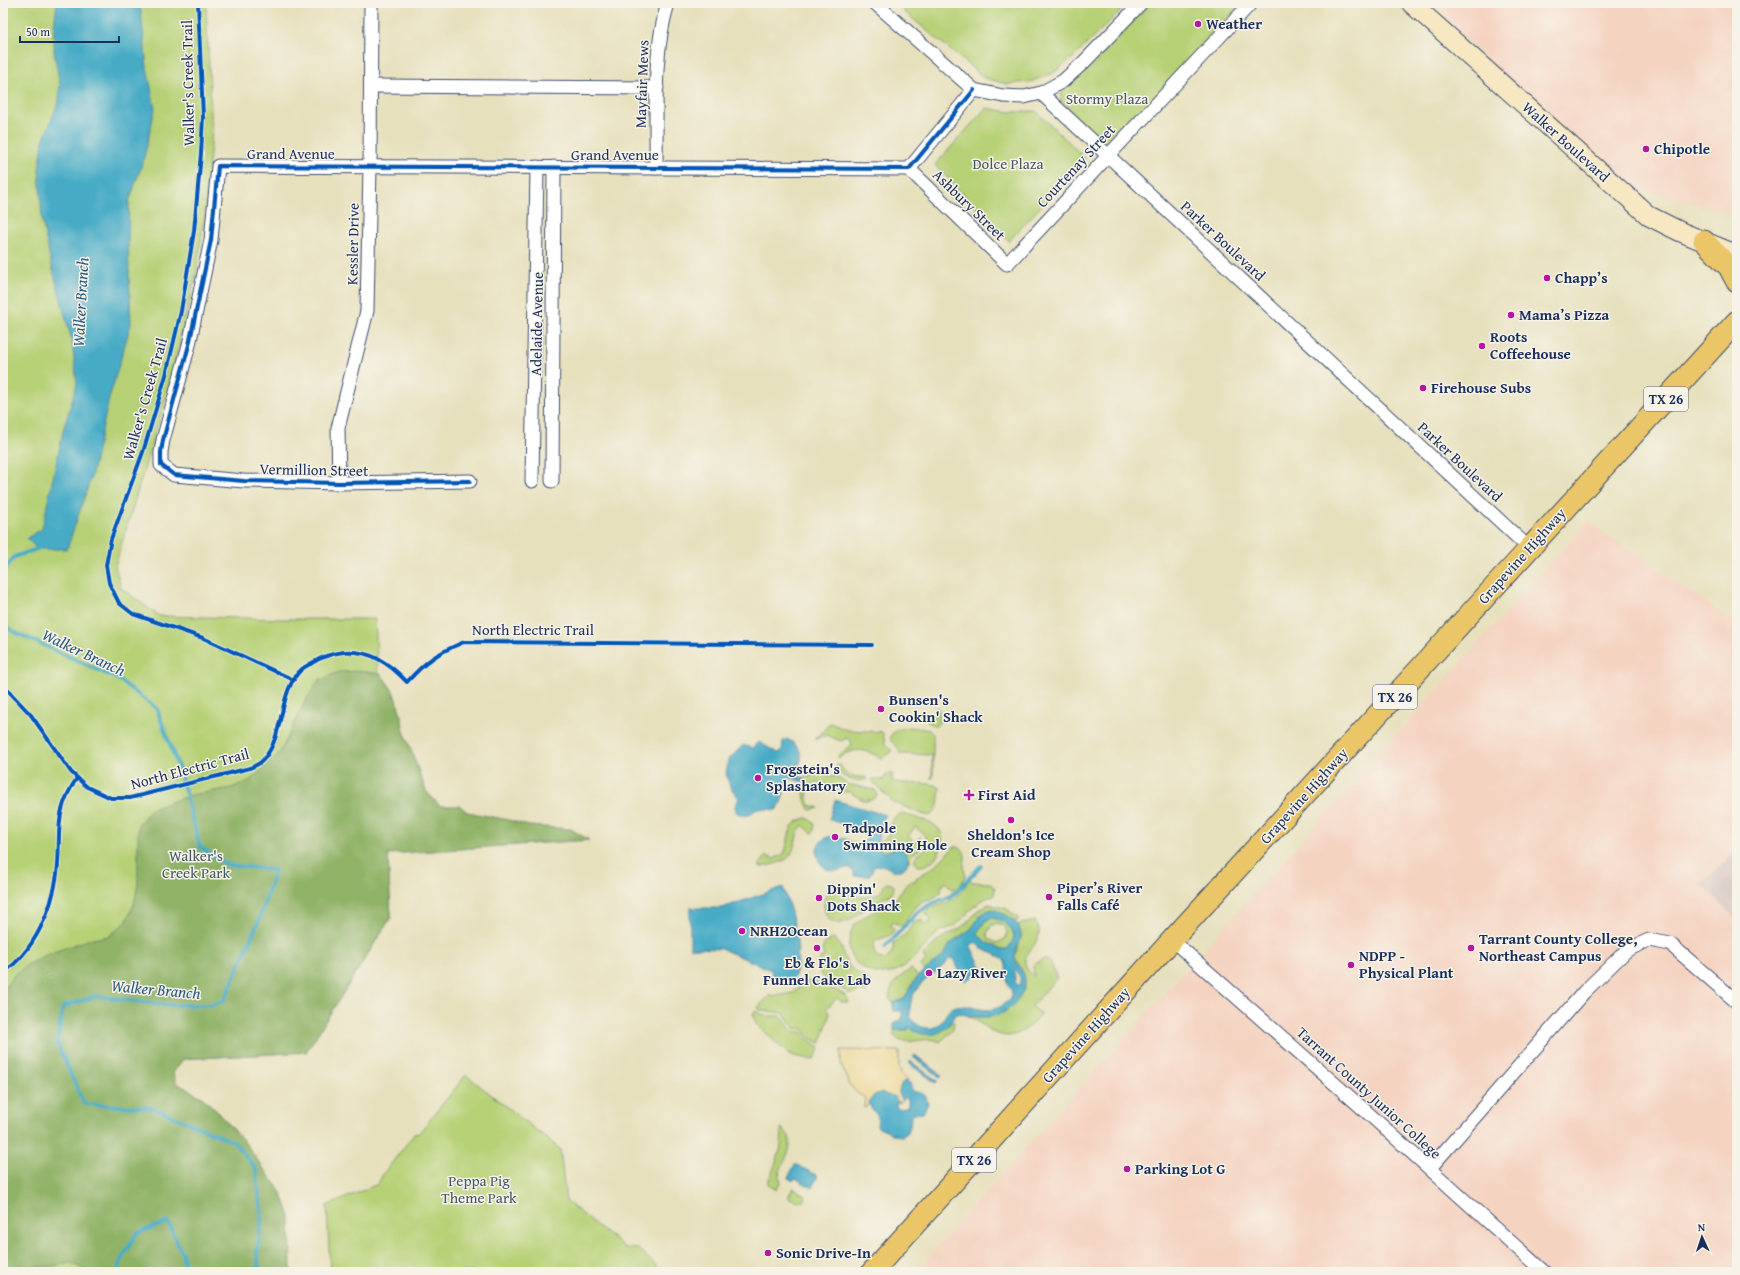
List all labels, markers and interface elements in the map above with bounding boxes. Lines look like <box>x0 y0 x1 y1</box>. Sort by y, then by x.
place label: Weather <box>1206 13 1262 34</box>
scale bar <box>20 18 119 44</box>
marker: Weather <box>1193 19 1203 29</box>
street label: Walker's Creek Trail <box>176 20 199 146</box>
text: 50 m <box>26 23 50 40</box>
street label: Mayfair Mews <box>629 39 654 129</box>
park label: Stormy Plaza <box>1066 88 1148 109</box>
street label: Walker Boulevard <box>1518 97 1615 187</box>
street label: Courtenay Street <box>1032 119 1120 212</box>
place label: Chipotle <box>1654 138 1710 159</box>
street label: Grand Avenue <box>247 143 335 164</box>
street label: Grand Avenue <box>571 144 659 165</box>
marker: Chipotle <box>1641 144 1651 154</box>
park label: Dolce Plaza <box>973 153 1044 174</box>
street label: Ashbury Street <box>928 164 1011 245</box>
street label: Parker Boulevard <box>1176 196 1270 285</box>
street label: Kessler Drive <box>341 203 364 285</box>
water label: Walker Branch <box>66 257 94 347</box>
place label: Chapp’s <box>1555 267 1608 288</box>
street label: Adelaide Avenue <box>525 272 548 376</box>
marker: Chapp’s <box>1542 273 1552 283</box>
place label: Mama’s Pizza <box>1519 304 1610 325</box>
marker: Mama’s Pizza <box>1506 310 1516 320</box>
place label: Roots Coffeehouse <box>1490 326 1571 364</box>
street label: Walker's Creek Trail <box>117 335 172 462</box>
marker: Roots Coffeehouse <box>1477 341 1487 351</box>
place label: Firehouse Subs <box>1431 377 1531 398</box>
marker: Firehouse Subs <box>1418 383 1428 393</box>
road number: TX 26 <box>1644 387 1688 411</box>
street label: Parker Boulevard <box>1413 417 1507 506</box>
street label: Vermillion Street <box>260 458 369 481</box>
street label: Grapevine Highway <box>1473 503 1571 608</box>
street label: North Electric Trail <box>472 619 594 640</box>
water label: Walker Branch <box>38 622 130 682</box>
road number: TX 26 <box>1373 685 1417 709</box>
place label: Bunsen's Cookin' Shack <box>889 689 983 727</box>
marker: Bunsen's Cookin' Shack <box>876 704 886 714</box>
street label: North Electric Trail <box>128 743 251 794</box>
street label: Grapevine Highway <box>1255 743 1353 848</box>
place label: Frogstein's Splashatory <box>766 758 846 796</box>
marker: Frogstein's Splashatory <box>753 773 763 783</box>
place label: First Aid <box>978 784 1036 805</box>
marker: First Aid <box>963 789 975 801</box>
marker: Sheldon's Ice Cream Shop <box>1006 815 1016 825</box>
place label: Tadpole Swimming Hole <box>843 817 947 855</box>
place label: Sheldon's Ice Cream Shop <box>967 824 1055 862</box>
marker: Tadpole Swimming Hole <box>830 832 840 842</box>
park label: Walker's Creek Park <box>162 845 230 883</box>
place label: Piper’s River Falls Café <box>1057 877 1143 915</box>
place label: Dippin' Dots Shack <box>827 878 900 916</box>
marker: Piper’s River Falls Café <box>1044 892 1054 902</box>
marker: Dippin' Dots Shack <box>814 893 824 903</box>
place label: NRH2Ocean <box>750 920 828 941</box>
marker: NRH2Ocean <box>737 926 747 936</box>
place label: Tarrant County College, Northeast Campus <box>1479 928 1637 966</box>
marker: Eb & Flo's Funnel Cake Lab <box>812 943 822 953</box>
marker: Tarrant County College, Northeast Campus <box>1466 943 1476 953</box>
place label: NDPP - Physical Plant <box>1359 945 1454 983</box>
place label: Eb & Flo's Funnel Cake Lab <box>763 952 871 990</box>
marker: NDPP - Physical Plant <box>1346 960 1356 970</box>
place label: Lazy River <box>937 962 1006 983</box>
marker: Lazy River <box>924 968 934 978</box>
water label: Walker Branch <box>110 973 202 1005</box>
street label: Grapevine Highway <box>1037 982 1135 1087</box>
street label: Tarrant County Junior College <box>1292 1022 1446 1163</box>
road number: TX 26 <box>952 1148 996 1172</box>
place label: Parking Lot G <box>1135 1158 1225 1179</box>
marker: Parking Lot G <box>1122 1164 1132 1174</box>
park label: Peppa Pig Theme Park <box>441 1170 517 1208</box>
north arrow <box>1682 1217 1722 1257</box>
text: N <box>1697 1219 1706 1235</box>
place label: Sonic Drive-In <box>776 1242 871 1263</box>
marker: Sonic Drive-In <box>763 1248 773 1258</box>

